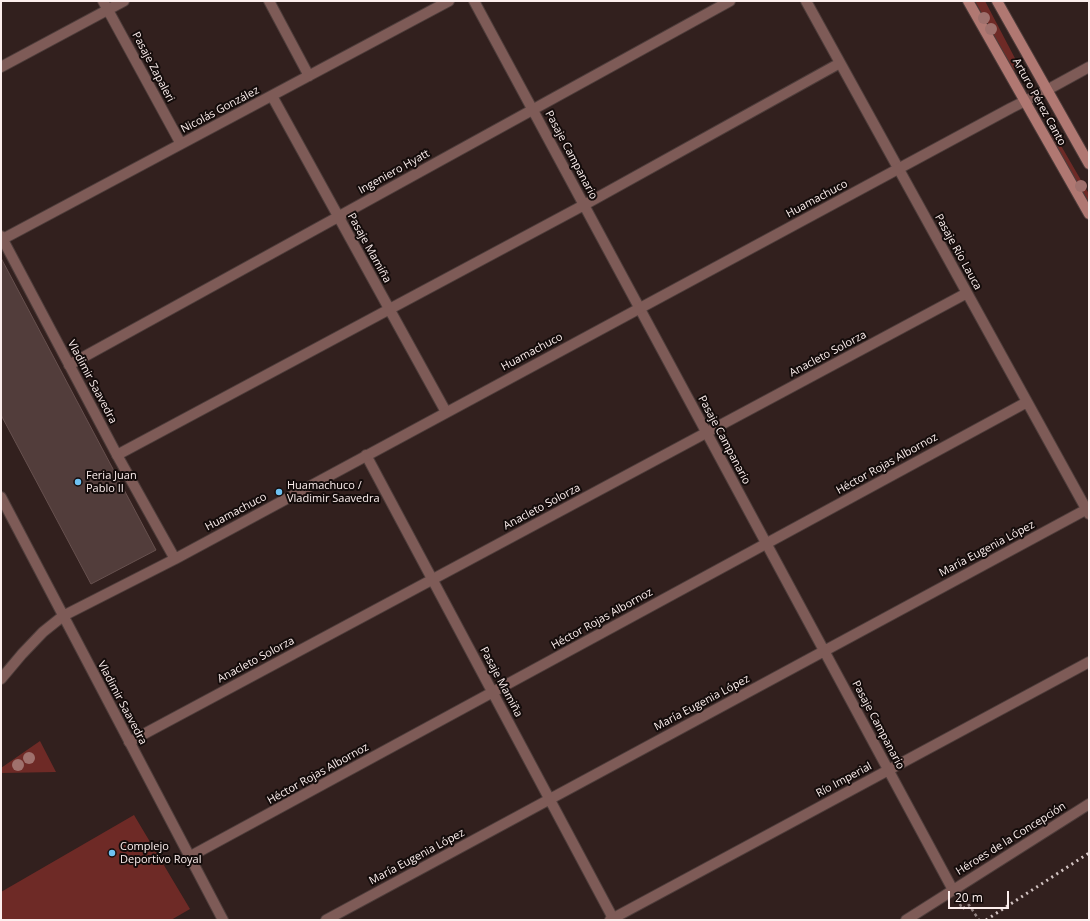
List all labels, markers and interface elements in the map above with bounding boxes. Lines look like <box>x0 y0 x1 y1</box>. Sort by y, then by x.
street label: Pasaje Zapaleri <box>129 30 177 104</box>
street label: Arturo Pérez Canto <box>1009 56 1069 148</box>
street label: Nicolás González <box>179 84 261 136</box>
street label: Pasaje Campanario <box>542 108 600 202</box>
street label: Ingeniero Hyatt <box>356 147 432 197</box>
street label: Huamachuco <box>784 177 850 221</box>
street label: Pasaje Mamiña <box>344 211 394 285</box>
street label: Pasaje Río Lauca <box>932 212 984 292</box>
street label: Anacleto Solorza <box>787 328 869 380</box>
street label: Huamachuco <box>499 330 565 374</box>
street label: Vladimir Saavedra <box>64 338 120 426</box>
street label: Pasaje Campanario <box>695 393 753 487</box>
street label: Héctor Rojas Albornoz <box>834 431 940 497</box>
place label: Feria Juan Pablo II <box>86 469 137 495</box>
marker: Feria Juan Pablo II <box>73 477 83 487</box>
place label: Huamachuco / Vladimir Saavedra <box>287 479 380 505</box>
street label: Anacleto Solorza <box>501 481 583 533</box>
marker: Huamachuco / Vladimir Saavedra <box>274 487 284 497</box>
street label: Huamachuco <box>203 490 269 534</box>
street label: María Eugenia López <box>937 518 1037 580</box>
street label: Héctor Rojas Albornoz <box>549 586 655 652</box>
street label: Anacleto Solorza <box>215 634 297 686</box>
street label: Pasaje Mamiña <box>477 645 525 719</box>
street label: Vladimir Saavedra <box>94 659 150 747</box>
street label: María Eugenia López <box>652 672 752 734</box>
street label: Pasaje Campanario <box>849 678 907 772</box>
street label: Héctor Rojas Albornoz <box>265 741 371 807</box>
street label: Río Imperial <box>814 760 874 800</box>
street label: Héroes de la Concepción <box>954 800 1068 878</box>
street label: María Eugenia López <box>367 826 467 888</box>
place label: Complejo Deportivo Royal <box>120 840 201 866</box>
marker: Complejo Deportivo Royal <box>107 848 117 858</box>
scale bar <box>950 883 1011 909</box>
text: 20 m <box>955 889 983 906</box>

